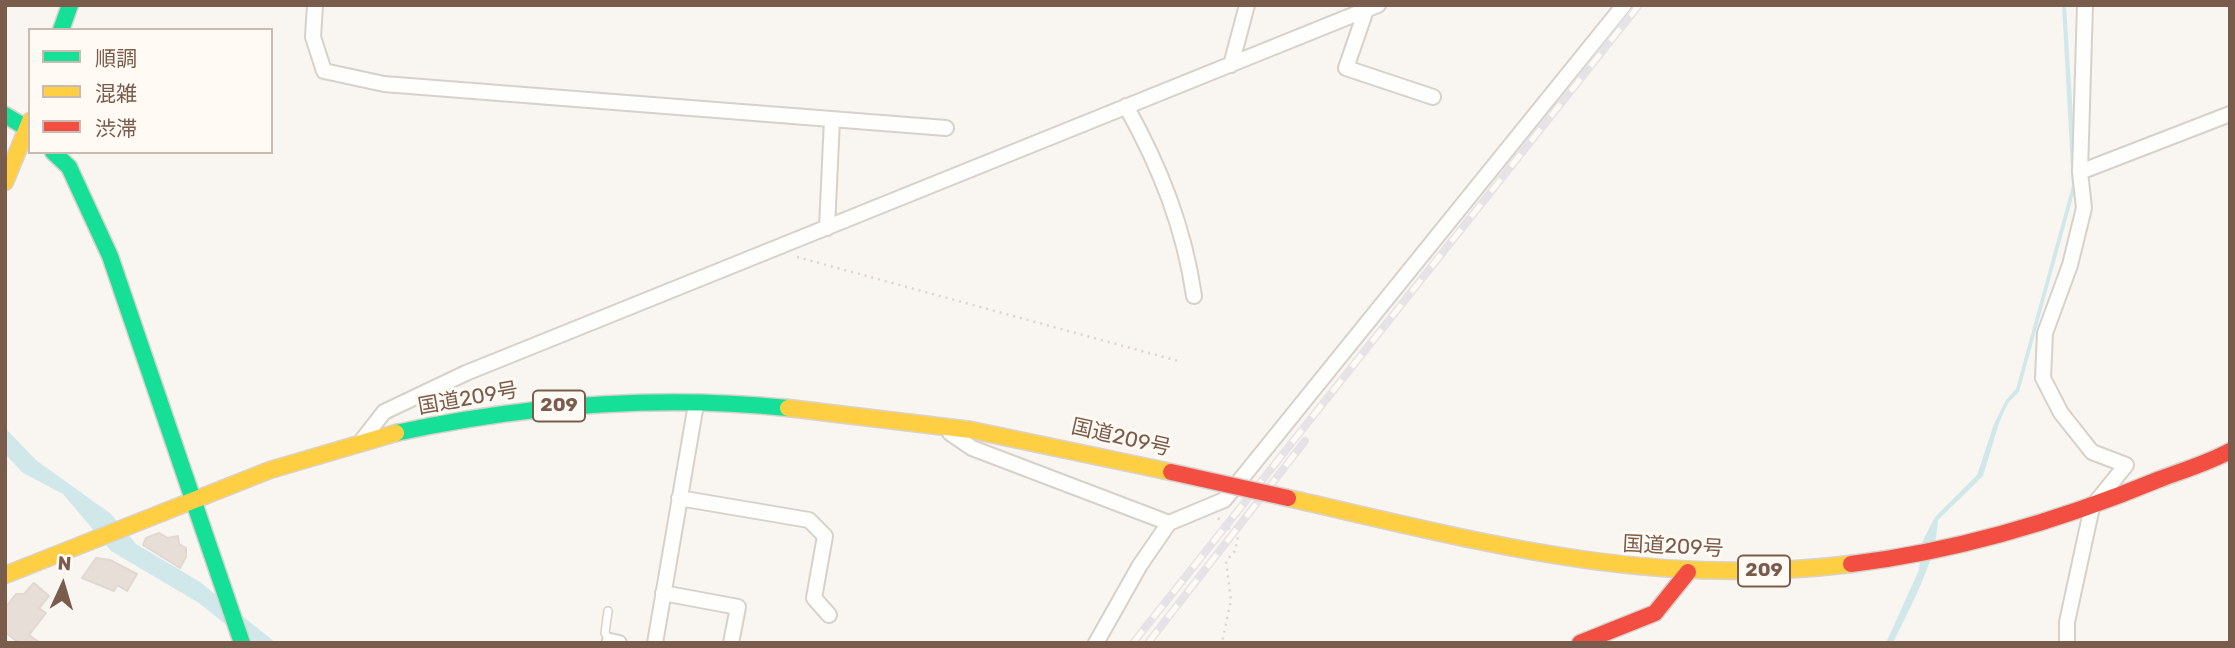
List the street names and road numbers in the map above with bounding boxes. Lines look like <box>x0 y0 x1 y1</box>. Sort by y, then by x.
street label: 国道209号 <box>416 378 520 420</box>
road number: 209 <box>533 390 585 422</box>
street label: 国道209号 <box>1069 414 1173 462</box>
street label: 国道209号 <box>1622 532 1724 562</box>
road number: 209 <box>1738 556 1790 586</box>

